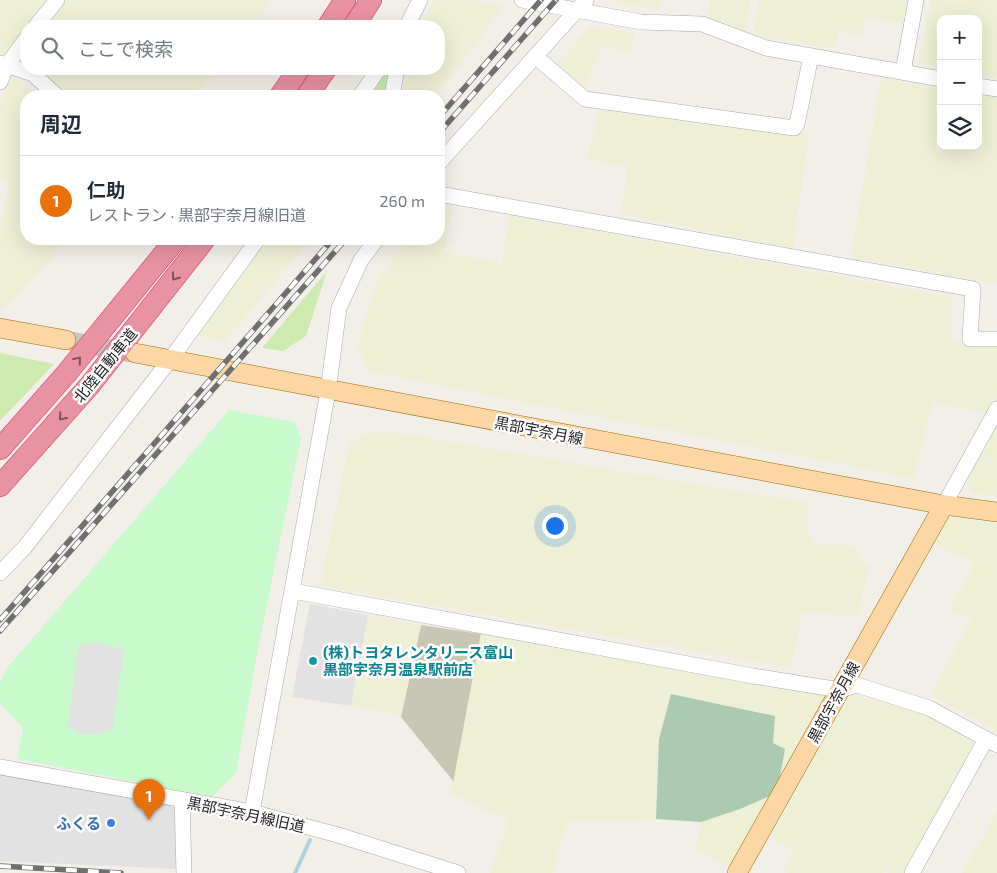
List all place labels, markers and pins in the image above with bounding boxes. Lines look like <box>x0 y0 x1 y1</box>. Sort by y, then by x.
place label: (株)トヨタレンタリース富山 黒部宇奈月温泉駅前店 <box>323 643 513 678</box>
marker: (株)トヨタレンタリース富山 黒部宇奈月温泉駅前店 <box>307 655 319 667</box>
pin: 1 <box>133 779 165 820</box>
place label: ふくる <box>56 814 101 832</box>
marker: ふくる <box>105 817 117 829</box>

